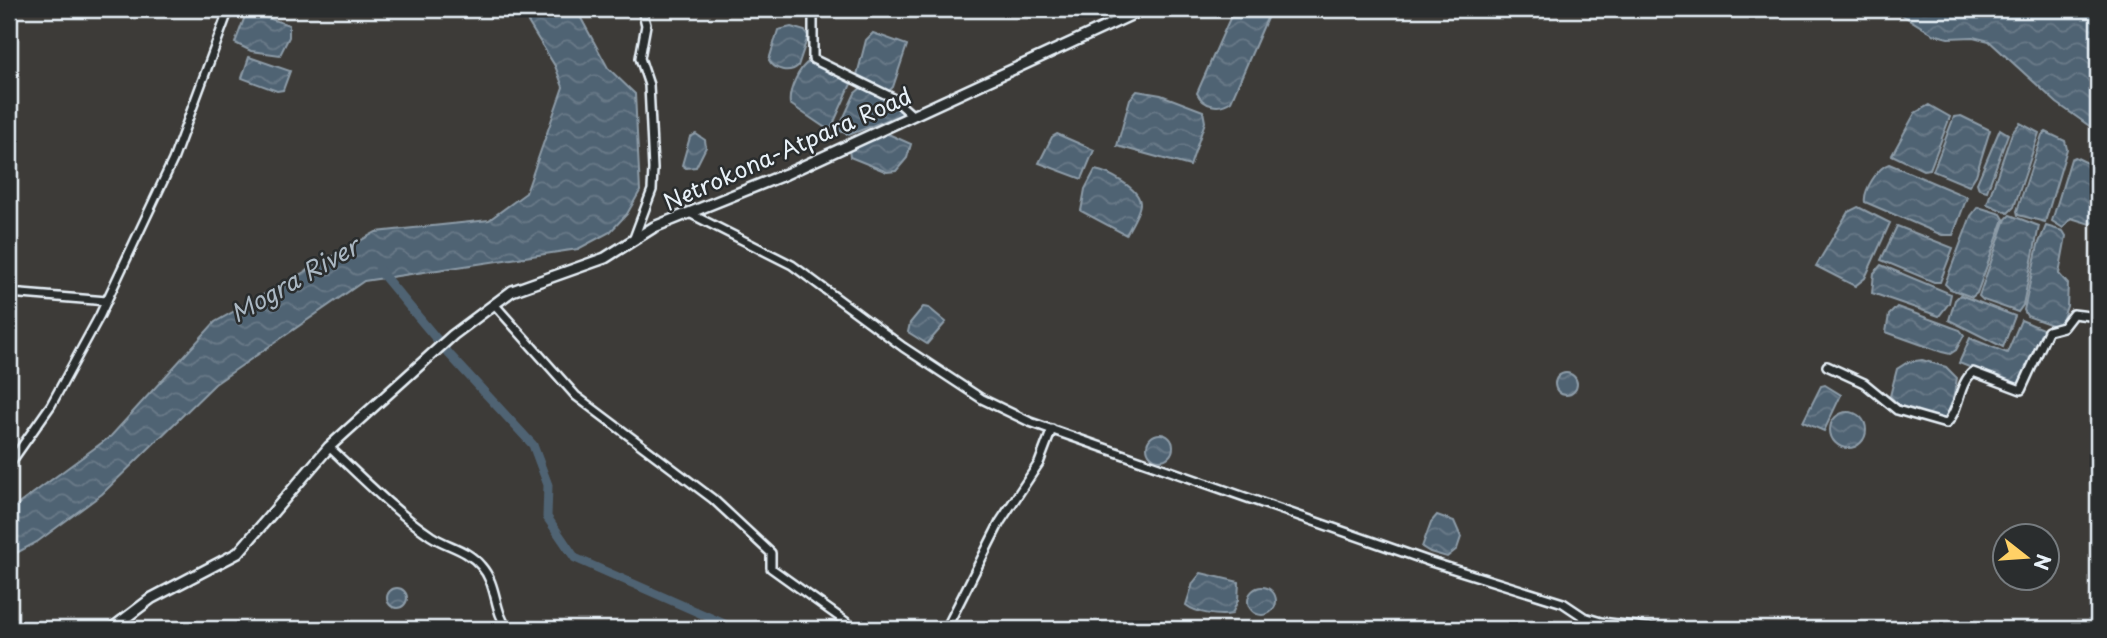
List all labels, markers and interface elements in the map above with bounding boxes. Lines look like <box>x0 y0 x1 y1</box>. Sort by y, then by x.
street label: Netrokona-Atpara Road <box>657 77 917 219</box>
water label: Mogra River <box>223 226 368 331</box>
north arrow <box>1992 522 2062 592</box>
text: N <box>2028 551 2059 574</box>

